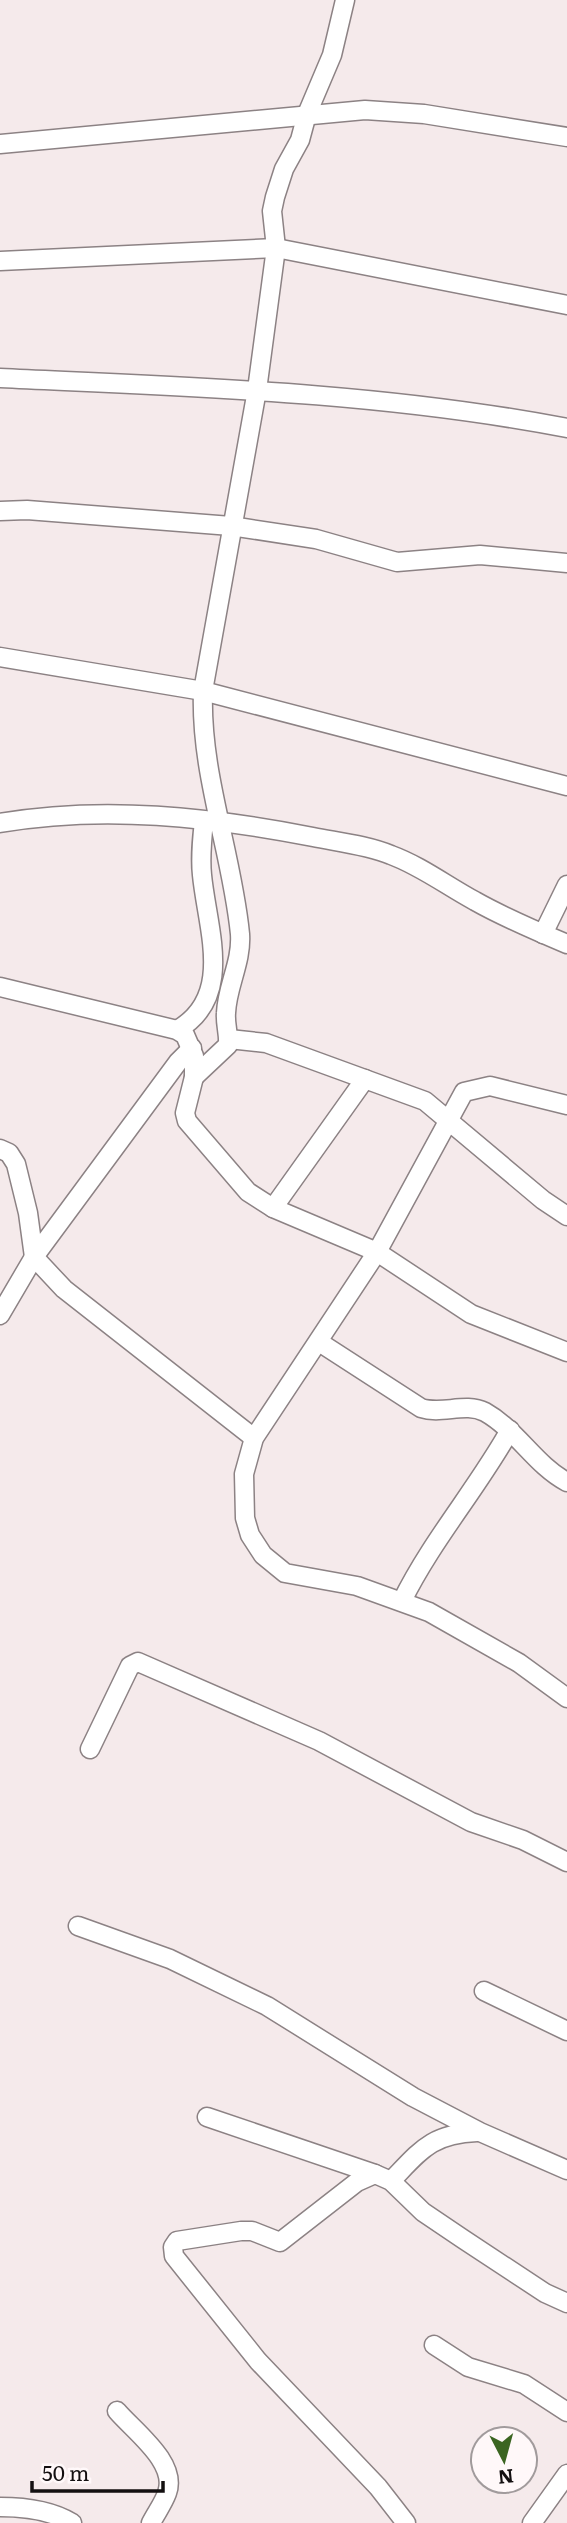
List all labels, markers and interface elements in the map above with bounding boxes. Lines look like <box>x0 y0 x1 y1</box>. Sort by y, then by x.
north arrow <box>469 2425 539 2495</box>
scale bar <box>32 2450 163 2494</box>
text: 50 m <box>42 2456 89 2487</box>
text: N <box>496 2463 515 2493</box>

